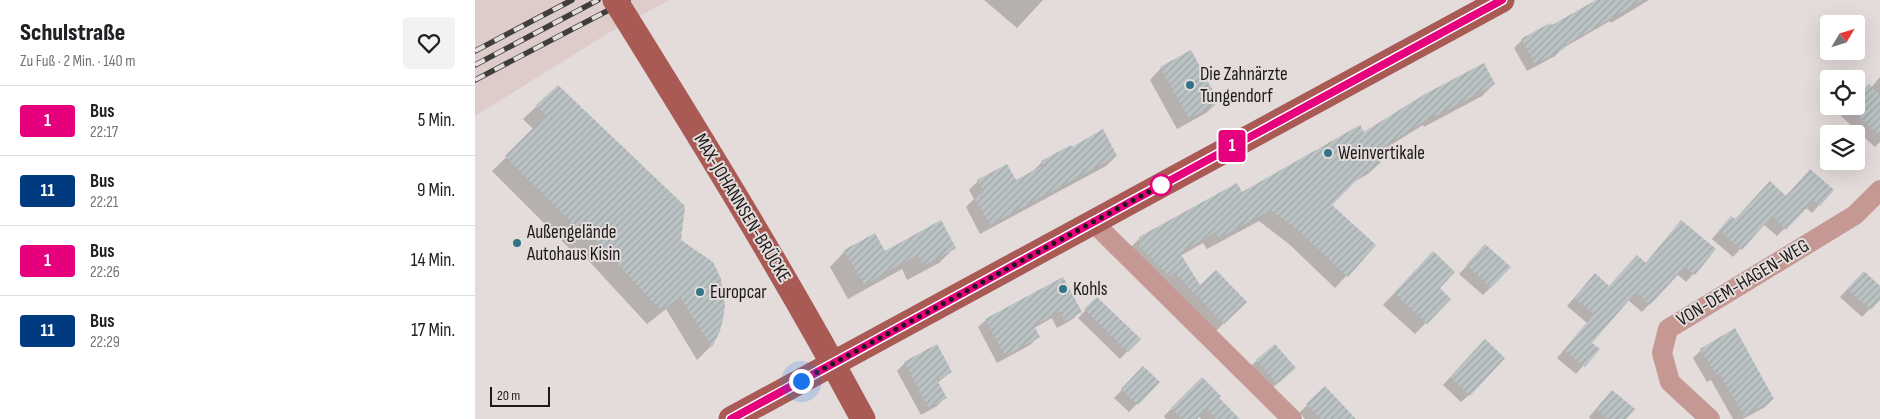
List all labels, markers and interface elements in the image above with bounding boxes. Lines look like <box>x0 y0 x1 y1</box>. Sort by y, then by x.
north arrow <box>1820 15 1865 60</box>
map controls <box>1820 15 1865 170</box>
button: heart <box>403 17 455 69</box>
text: Schulstraße <box>20 18 125 47</box>
text: Zu Fuß · 2 Min. · 140 m <box>20 52 135 71</box>
place label: Die Zahnärzte Tungendorf <box>1200 63 1288 108</box>
button: locate <box>1820 70 1865 115</box>
marker: Die Zahnärzte Tungendorf <box>1184 79 1196 91</box>
text: Bus <box>90 100 115 123</box>
text: 5 Min. <box>418 109 455 132</box>
text: 1 <box>44 110 51 131</box>
text: 22:17 <box>90 123 118 142</box>
button: layers <box>1820 125 1865 170</box>
street label: MAX-JOHANNSEN-BRÜCKE <box>688 129 796 287</box>
line badge: 1 <box>1216 130 1248 162</box>
text: 1 <box>1228 135 1236 156</box>
place label: Weinvertikale <box>1338 142 1425 165</box>
marker: Weinvertikale <box>1322 147 1334 159</box>
text: Bus <box>90 170 115 193</box>
unlabelled marker <box>1150 174 1172 196</box>
text: 9 Min. <box>417 179 455 202</box>
text: 11 <box>40 180 55 201</box>
text: 22:21 <box>90 193 118 212</box>
place label: Außengelände Autohaus Kisin <box>526 221 621 266</box>
street label: VON-DEM-HAGEN-WEG <box>1673 234 1813 332</box>
marker: Außengelände Autohaus Kisin <box>511 237 523 249</box>
text: Bus <box>90 240 115 263</box>
text: 14 Min. <box>411 249 455 272</box>
text: 1 <box>44 250 51 271</box>
text: 22:26 <box>90 263 120 282</box>
place label: Kohls <box>1073 278 1108 301</box>
place label: Europcar <box>710 281 767 304</box>
marker: Kohls <box>1057 283 1069 295</box>
marker: Europcar <box>694 286 706 298</box>
text: Bus <box>90 310 115 333</box>
text: 17 Min. <box>411 319 455 342</box>
text: 11 <box>40 320 55 341</box>
text: 22:29 <box>90 333 120 352</box>
your location <box>789 369 814 394</box>
scale bar <box>490 384 550 407</box>
text: 20 m <box>497 387 520 404</box>

